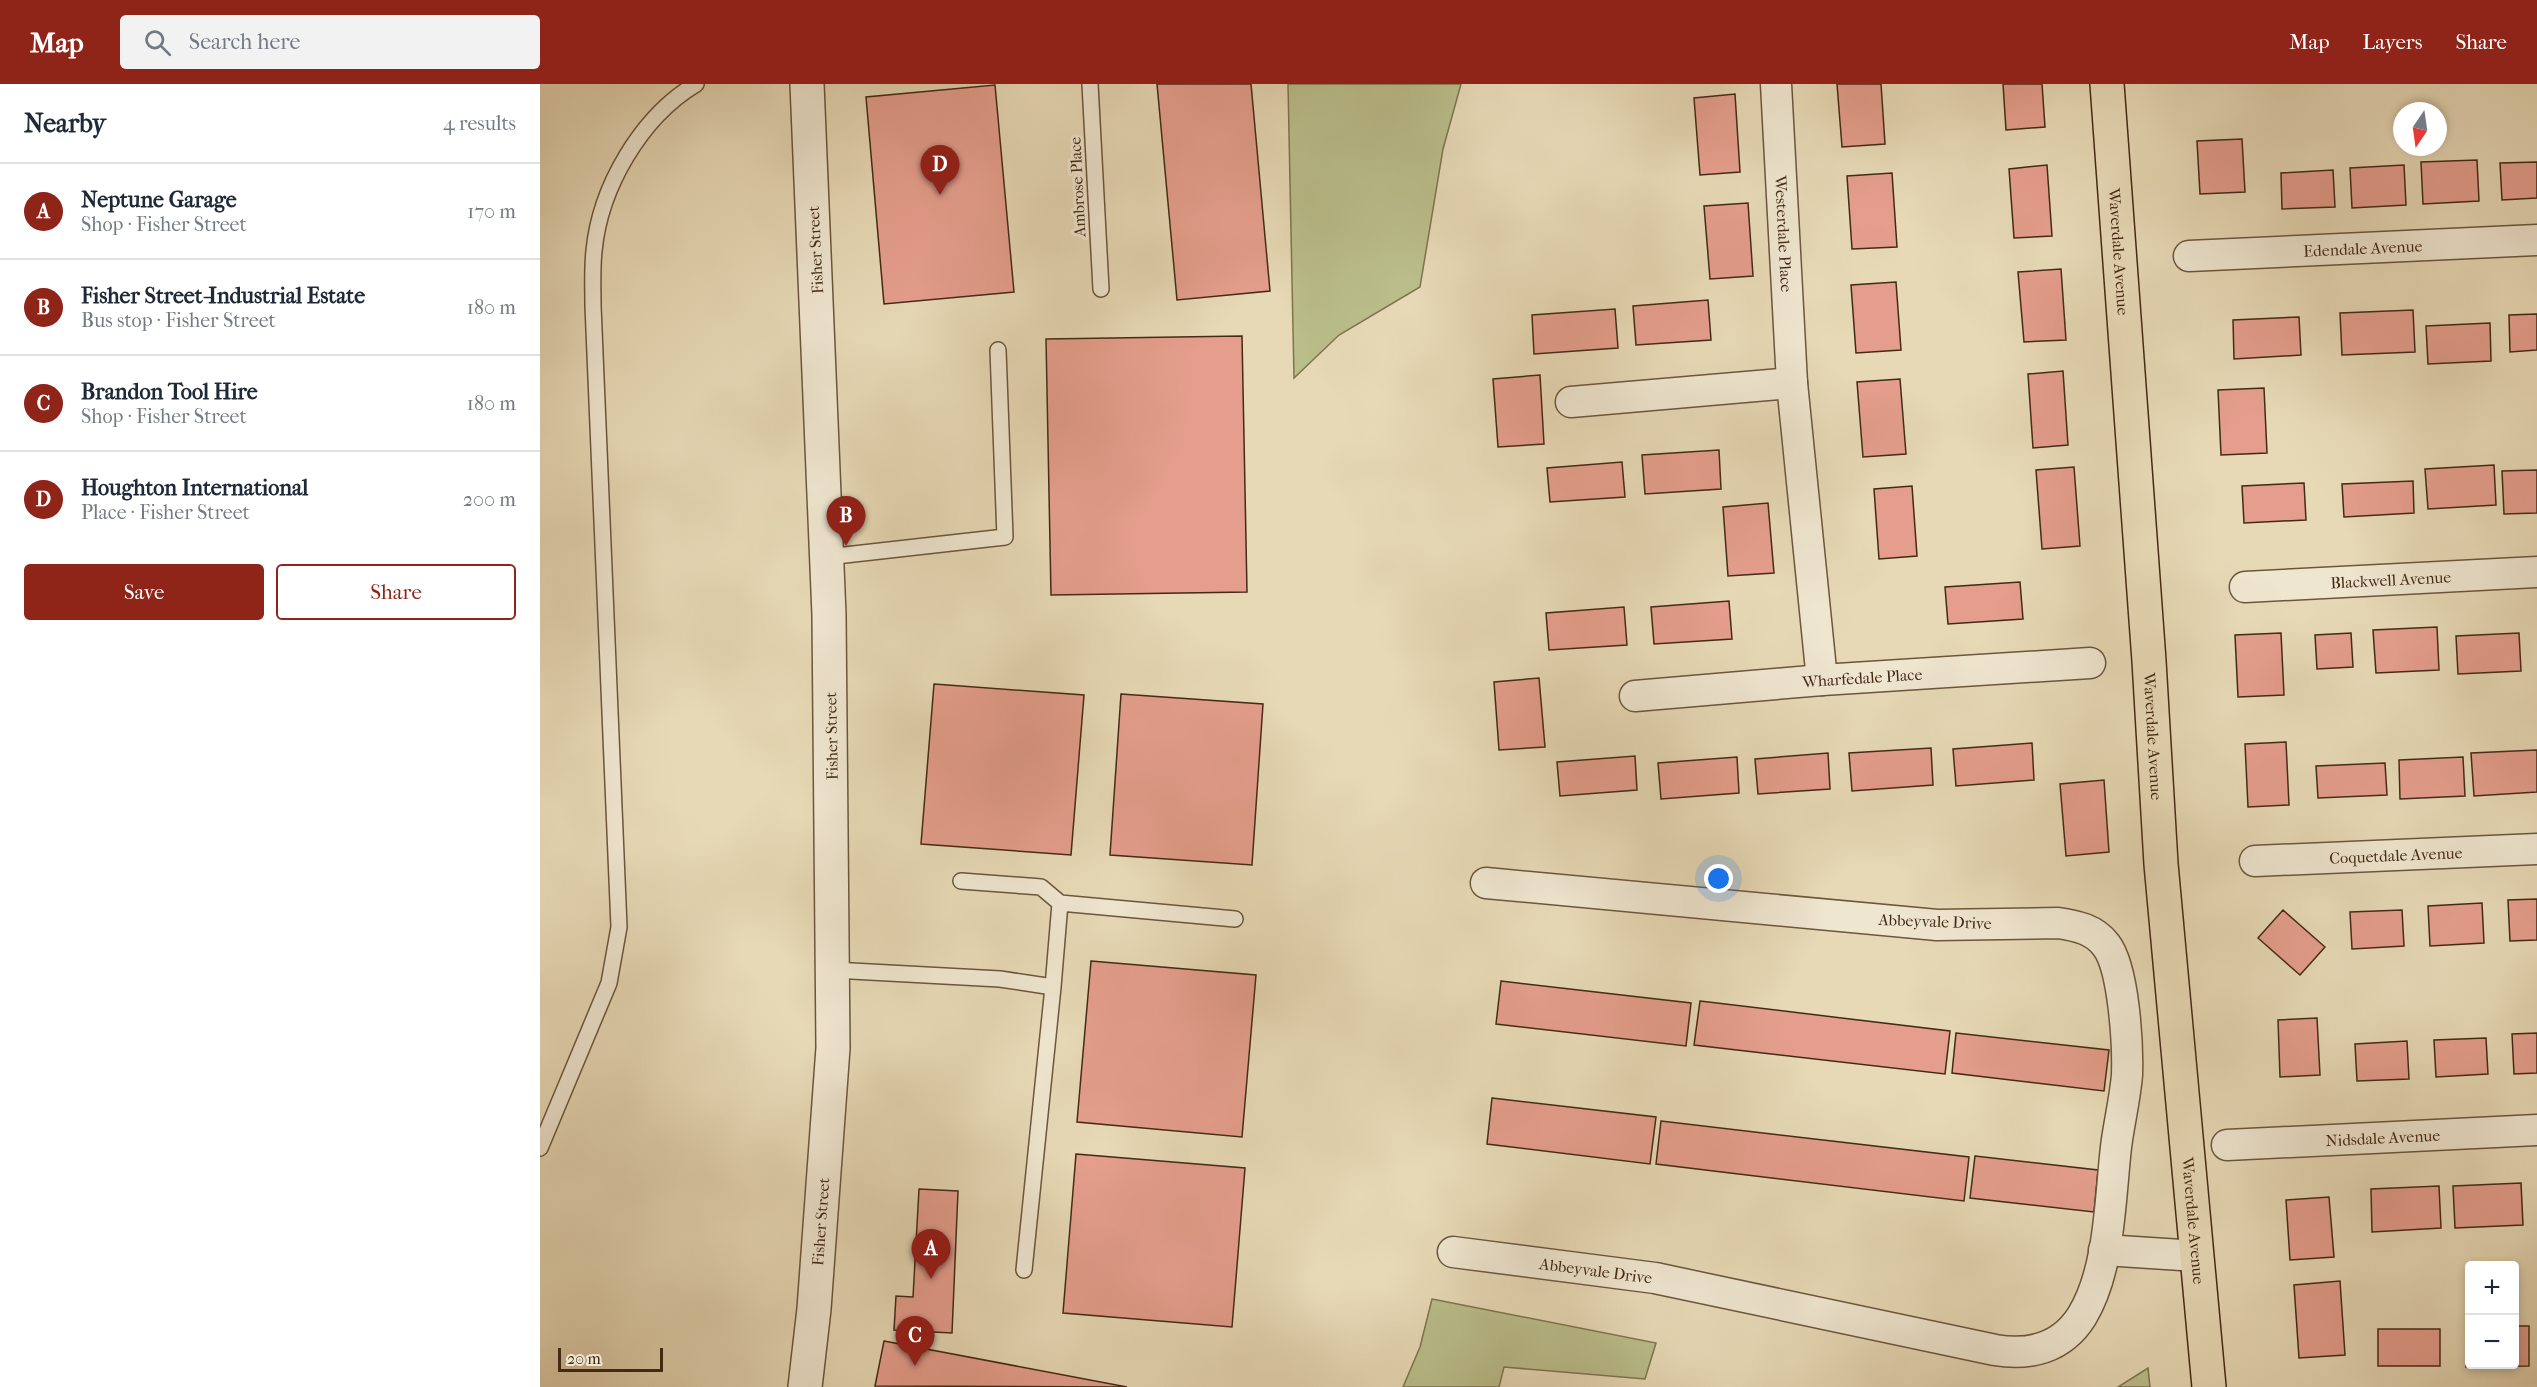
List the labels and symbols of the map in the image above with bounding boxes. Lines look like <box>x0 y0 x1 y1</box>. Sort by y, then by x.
north arrow <box>2393 102 2447 156</box>
street label: Ambrose Place <box>1065 136 1090 239</box>
pin: D <box>920 146 960 195</box>
street label: Westerdale Place <box>1771 174 1796 293</box>
street label: Waverdale Avenue <box>2105 186 2133 316</box>
street label: Fisher Street <box>804 205 827 295</box>
street label: Edendale Avenue <box>2303 236 2423 261</box>
pin: B <box>826 496 866 546</box>
street label: Blackwell Avenue <box>2330 567 2452 593</box>
street label: Wharfedale Place <box>1801 665 1923 692</box>
street label: Waverdale Avenue <box>2140 671 2166 801</box>
street label: Fisher Street <box>821 691 842 780</box>
street label: Coquetdale Avenue <box>2329 843 2463 868</box>
your location <box>1704 864 1733 893</box>
street label: Abbeyvale Drive <box>1877 910 1992 933</box>
street label: Nidsdale Avenue <box>2325 1126 2441 1150</box>
street label: Waverdale Avenue <box>2178 1155 2209 1285</box>
street label: Fisher Street <box>808 1177 834 1267</box>
pin: A <box>912 1230 950 1279</box>
street label: Abbeyvale Drive <box>1537 1254 1653 1288</box>
pin: C <box>896 1316 934 1366</box>
scale bar <box>558 1345 663 1372</box>

